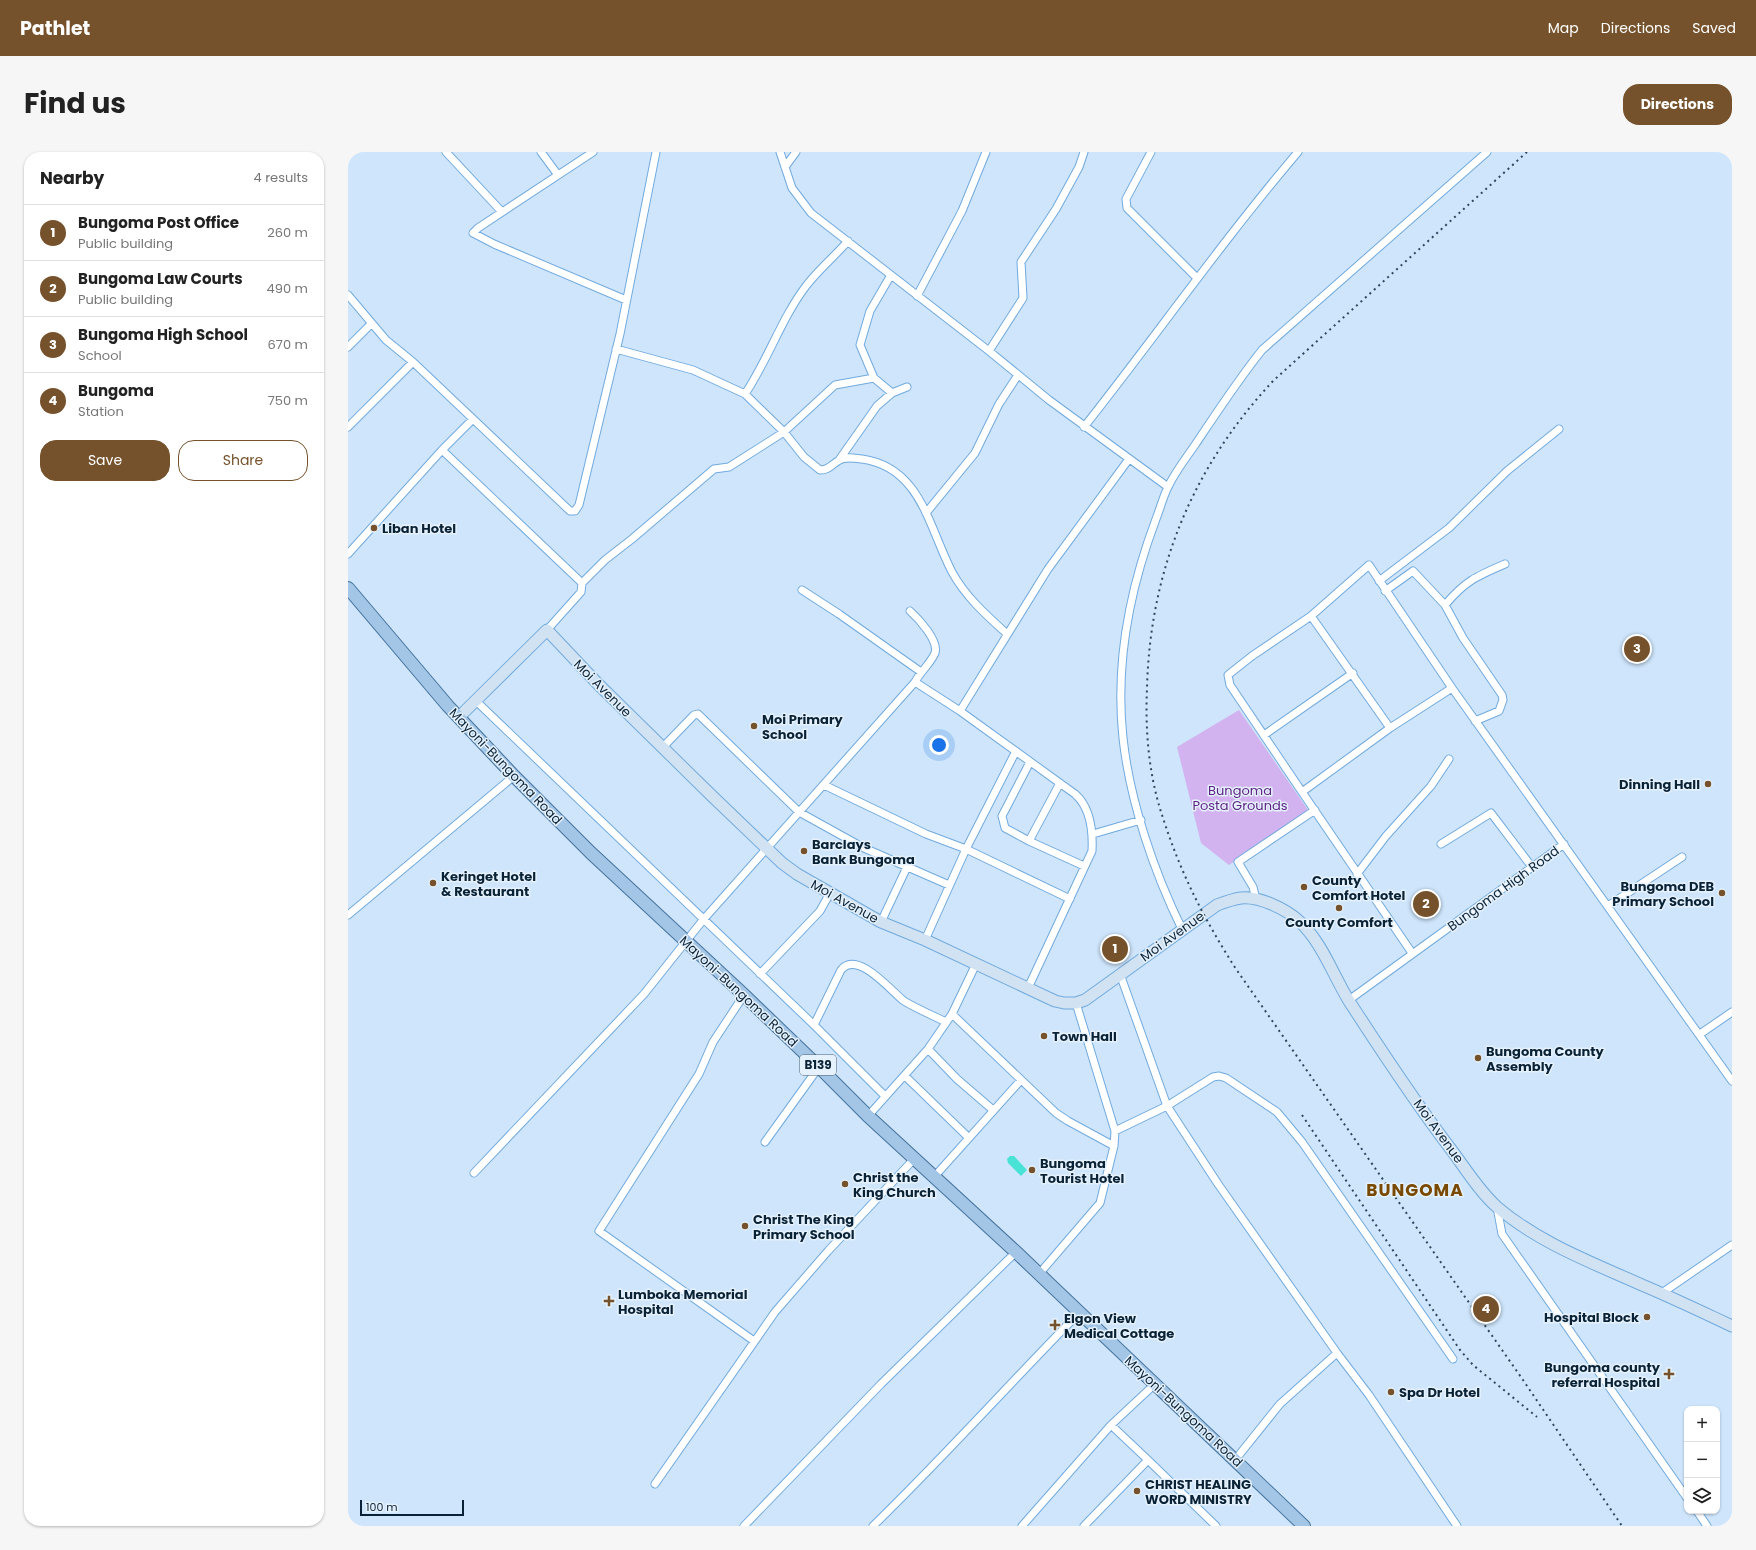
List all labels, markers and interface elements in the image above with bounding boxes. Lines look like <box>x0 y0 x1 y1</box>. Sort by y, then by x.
text: Pathlet <box>20 15 90 42</box>
text: Map <box>1548 18 1579 38</box>
text: Directions <box>1601 18 1670 38</box>
text: Saved <box>1692 18 1736 38</box>
text: Find us <box>24 84 126 123</box>
button: Directions <box>1623 84 1732 125</box>
text: Nearby <box>40 166 104 190</box>
text: 4 results <box>254 168 308 187</box>
text: Bungoma Post Office <box>78 212 239 233</box>
text: 1 <box>51 223 55 242</box>
text: 260 m <box>267 223 308 242</box>
text: Public building <box>78 234 173 253</box>
text: Bungoma Law Courts <box>78 268 243 289</box>
text: 2 <box>49 279 57 298</box>
text: 490 m <box>267 279 308 298</box>
text: Public building <box>78 290 173 309</box>
text: Bungoma High School <box>78 324 248 345</box>
text: 3 <box>49 335 57 354</box>
text: 670 m <box>268 335 308 354</box>
text: School <box>78 346 122 365</box>
text: Bungoma <box>78 380 154 401</box>
text: 4 <box>49 391 57 410</box>
text: 750 m <box>268 391 308 410</box>
text: Station <box>78 402 124 421</box>
button: Save <box>40 440 170 481</box>
button: Share <box>178 440 308 481</box>
place label: Liban Hotel <box>382 519 456 538</box>
marker: Liban Hotel <box>369 523 379 533</box>
pin: 3 <box>1624 634 1650 664</box>
street label: Moi Avenue <box>569 655 636 722</box>
street label: Mayoni-Bungoma Road <box>445 704 566 829</box>
place label: Moi Primary School <box>762 710 843 744</box>
marker: Moi Primary School <box>749 721 759 731</box>
your location <box>929 735 949 755</box>
place label: Dinning Hall <box>1619 775 1700 794</box>
marker: Dinning Hall <box>1703 779 1713 789</box>
park label: Bungoma Posta Grounds <box>1192 781 1288 815</box>
place label: Barclays Bank Bungoma <box>812 835 915 869</box>
street label: Bungoma High Road <box>1444 841 1563 935</box>
marker: Barclays Bank Bungoma <box>799 846 809 856</box>
place label: Keringet Hotel & Restaurant <box>441 867 536 901</box>
place label: County Comfort Hotel <box>1312 871 1406 905</box>
street label: Moi Avenue <box>807 875 882 928</box>
place label: Bungoma DEB Primary School <box>1612 877 1714 911</box>
marker: Keringet Hotel & Restaurant <box>428 878 438 888</box>
marker: County Comfort Hotel <box>1299 882 1309 892</box>
marker: Bungoma DEB Primary School <box>1717 888 1727 898</box>
pin: 2 <box>1413 889 1439 919</box>
marker: County Comfort <box>1334 903 1344 913</box>
street label: Moi Avenue <box>1136 907 1208 966</box>
place label: County Comfort <box>1285 913 1393 932</box>
street label: Mayoni-Bungoma Road <box>675 931 802 1051</box>
pin: 1 <box>1102 934 1128 964</box>
place label: Town Hall <box>1052 1027 1117 1046</box>
marker: Town Hall <box>1039 1031 1049 1041</box>
place label: Bungoma County Assembly <box>1486 1042 1605 1076</box>
marker: Bungoma County Assembly <box>1473 1053 1483 1063</box>
road number: B139 <box>800 1055 836 1075</box>
street label: Moi Avenue <box>1409 1095 1468 1167</box>
place label: Bungoma Tourist Hotel <box>1040 1154 1124 1188</box>
marker: Bungoma Tourist Hotel <box>1027 1165 1037 1175</box>
place label: Christ the King Church <box>853 1168 936 1202</box>
district label: BUNGOMA <box>1366 1178 1464 1202</box>
marker: Christ the King Church <box>840 1179 850 1189</box>
place label: Christ The King Primary School <box>753 1210 855 1244</box>
marker: Christ The King Primary School <box>740 1221 750 1231</box>
place label: Lumboka Memorial Hospital <box>618 1285 748 1319</box>
pin: 4 <box>1473 1294 1499 1324</box>
marker: Lumboka Memorial Hospital <box>603 1295 615 1307</box>
place label: Hospital Block <box>1544 1308 1639 1327</box>
place label: Elgon View Medical Cottage <box>1064 1309 1174 1343</box>
marker: Hospital Block <box>1642 1312 1652 1322</box>
marker: Elgon View Medical Cottage <box>1049 1319 1061 1331</box>
street label: Mayoni-Bungoma Road <box>1120 1351 1247 1471</box>
place label: Bungoma county referral Hospital <box>1544 1358 1661 1392</box>
marker: Bungoma county referral Hospital <box>1663 1368 1675 1380</box>
place label: Spa Dr Hotel <box>1399 1383 1480 1402</box>
marker: Spa Dr Hotel <box>1386 1387 1396 1397</box>
map controls <box>1684 1406 1720 1514</box>
button: + <box>1684 1406 1720 1442</box>
button: − <box>1684 1442 1720 1478</box>
place label: CHRIST HEALING WORD MINISTRY <box>1145 1475 1252 1509</box>
button: layers <box>1684 1478 1720 1514</box>
marker: CHRIST HEALING WORD MINISTRY <box>1132 1486 1142 1496</box>
scale bar <box>360 1498 464 1517</box>
text: 100 m <box>366 1499 398 1515</box>

